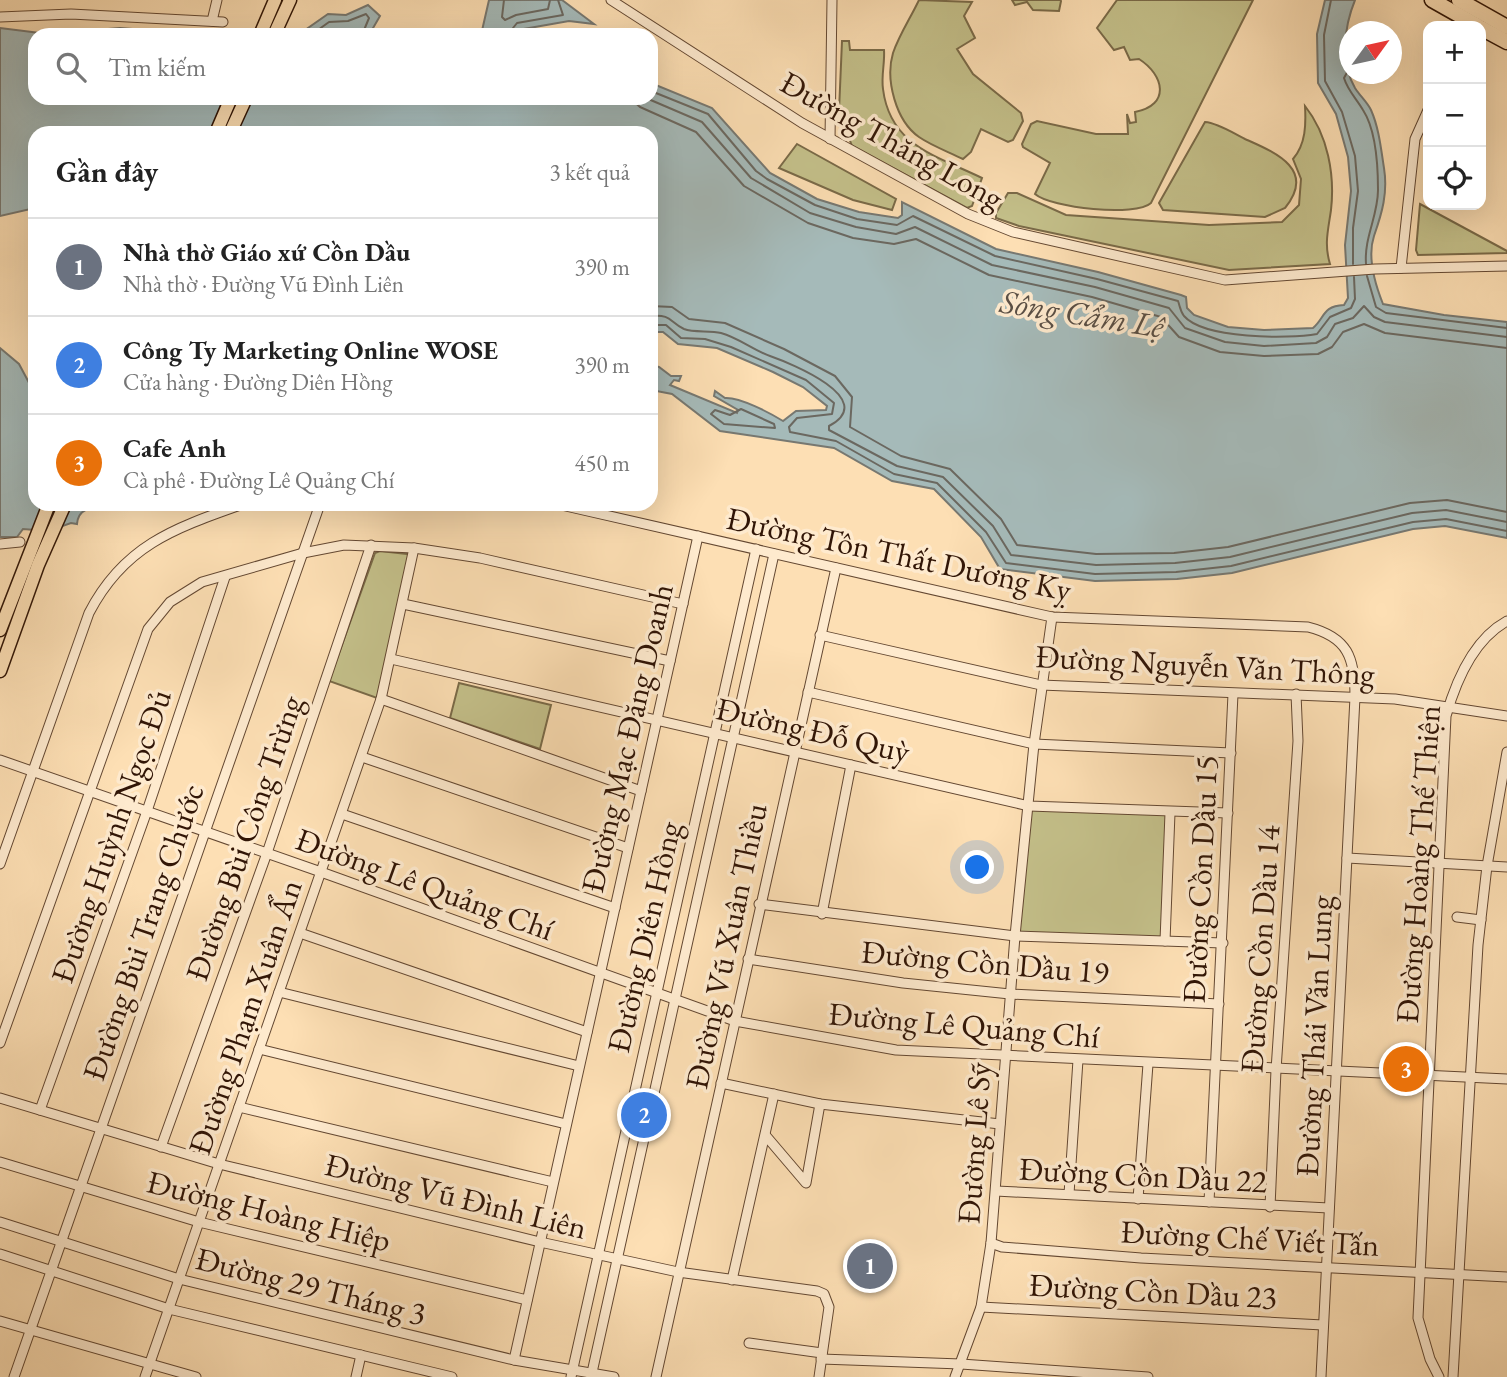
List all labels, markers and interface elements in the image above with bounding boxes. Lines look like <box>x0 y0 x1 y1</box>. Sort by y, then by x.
north arrow <box>1339 21 1402 84</box>
map controls <box>1423 21 1486 210</box>
button: + <box>1423 21 1486 84</box>
search box <box>28 28 658 105</box>
icon: search <box>52 48 90 86</box>
text: Tìm kiếm <box>108 50 206 84</box>
street label: Đường Thăng Long <box>773 61 1012 219</box>
button: − <box>1423 84 1486 147</box>
button: locate <box>1423 147 1486 210</box>
text: Gần đây <box>56 152 158 191</box>
text: 3 kết quả <box>549 157 630 187</box>
text: Nhà thờ Giáo xứ Cồn Dầu <box>123 235 410 269</box>
text: 1 <box>73 252 85 282</box>
text: 390 m <box>574 252 630 282</box>
text: Nhà thờ · Đường Vũ Đình Liên <box>123 269 404 299</box>
water label: Sông Cẩm Lệ <box>996 279 1168 348</box>
text: Công Ty Marketing Online WOSE <box>123 333 498 367</box>
text: 2 <box>73 350 85 380</box>
text: 390 m <box>574 350 630 380</box>
text: Cửa hàng · Đường Diên Hồng <box>123 367 392 397</box>
text: Cafe Anh <box>123 431 226 465</box>
text: 3 <box>73 448 85 478</box>
text: 450 m <box>574 448 630 478</box>
text: Cà phê · Đường Lê Quảng Chí <box>123 465 394 495</box>
street label: Đường Tôn Thất Dương Kỵ <box>723 497 1076 611</box>
street label: Đường Mạc Đăng Doanh <box>571 580 683 896</box>
street label: Đường Nguyễn Văn Thông <box>1034 635 1377 695</box>
street label: Đường Huỳnh Ngọc Đủ <box>41 684 181 988</box>
street label: Đường Đỗ Quỳ <box>712 687 915 773</box>
street label: Đường Bùi Công Trừng <box>175 689 313 986</box>
street label: Đường Hoàng Thế Thiện <box>1386 704 1450 1024</box>
street label: Đường Cồn Dầu 15 <box>1173 754 1227 1004</box>
street label: Đường Bùi Trang Chước <box>73 778 213 1086</box>
street label: Đường Vũ Xuân Thiều <box>675 799 777 1093</box>
street label: Đường Diên Hồng <box>597 816 691 1057</box>
street label: Đường Lê Quảng Chí <box>290 818 560 950</box>
street label: Đường Cồn Dầu 14 <box>1230 823 1290 1074</box>
your location <box>960 850 994 884</box>
street label: Đường Phạm Xuân Ẩn <box>178 874 312 1160</box>
street label: Đường Thái Văn Lung <box>1286 893 1342 1177</box>
street label: Đường Cồn Dầu 19 <box>860 930 1110 994</box>
street label: Đường Lê Quảng Chí <box>827 992 1101 1058</box>
pin: 3 <box>1383 1043 1429 1095</box>
street label: Đường Lê Sỹ <box>947 1060 1001 1225</box>
pin: 2 <box>621 1089 667 1141</box>
street label: Đường Vũ Đình Liên <box>321 1143 591 1249</box>
street label: Đường Cồn Dầu 22 <box>1018 1148 1269 1202</box>
street label: Đường Hoàng Hiệp <box>143 1160 395 1262</box>
street label: Đường Chế Viết Tấn <box>1120 1210 1380 1266</box>
street label: Đường 29 Tháng 3 <box>191 1237 431 1335</box>
pin: 1 <box>847 1240 893 1292</box>
street label: Đường Cồn Dầu 23 <box>1028 1264 1278 1318</box>

